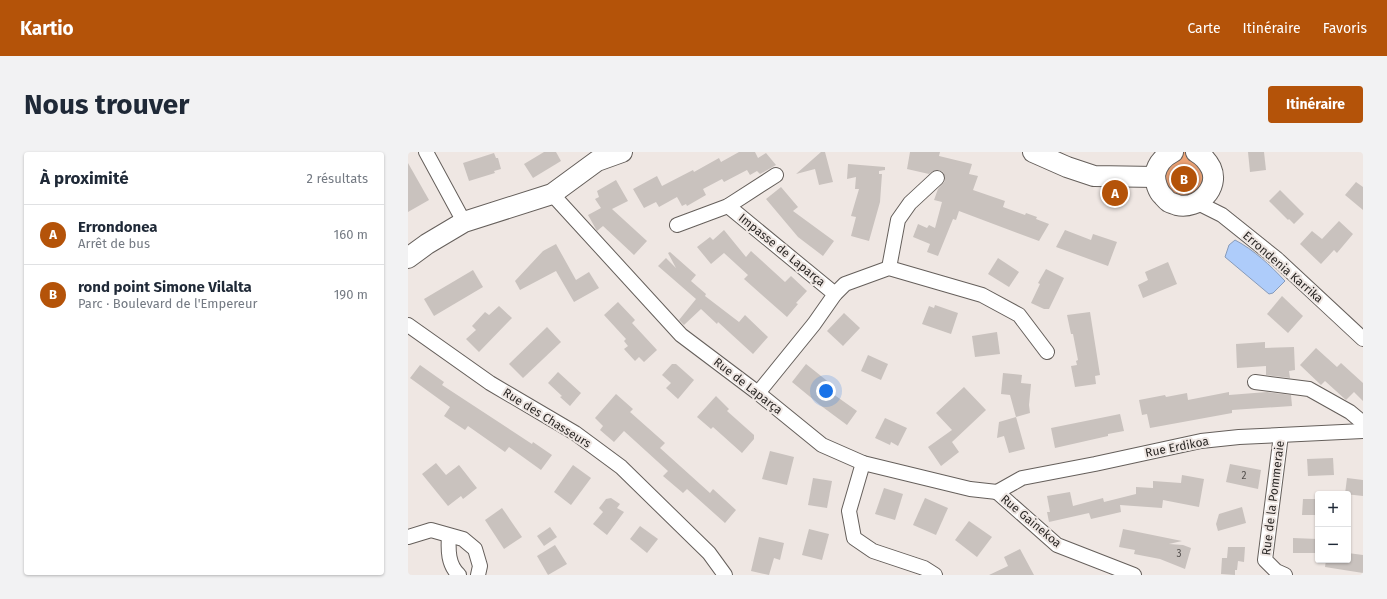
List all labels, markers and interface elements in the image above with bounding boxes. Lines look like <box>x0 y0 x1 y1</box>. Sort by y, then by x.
text: Kartio <box>20 17 74 40</box>
text: Carte <box>1187 20 1221 37</box>
text: Itinéraire <box>1243 20 1301 37</box>
text: Favoris <box>1323 20 1367 37</box>
button: Itinéraire <box>1268 86 1363 123</box>
text: Nous trouver <box>24 88 189 121</box>
pin: B <box>1171 164 1197 194</box>
text: À proximité <box>40 168 129 189</box>
text: 2 résultats <box>307 171 368 186</box>
pin: A <box>1102 178 1128 208</box>
street label: Impasse de Laparça <box>736 211 828 289</box>
text: Errondonea <box>78 218 158 236</box>
text: A <box>49 227 57 242</box>
text: 160 m <box>334 227 368 242</box>
street label: Errondenia Karrika <box>1240 228 1326 306</box>
text: Arrêt de bus <box>78 236 150 251</box>
text: rond point Simone Vilalta <box>78 278 252 296</box>
text: B <box>49 287 57 302</box>
text: 190 m <box>334 287 368 302</box>
text: Parc · Boulevard de l'Empereur <box>78 296 258 311</box>
street label: Rue de Laparça <box>711 355 785 417</box>
your location <box>816 381 836 401</box>
street label: Rue des Chasseurs <box>500 385 594 451</box>
street label: Rue Erdikoa <box>1144 434 1210 460</box>
street label: Rue de la Pommeraie <box>1259 440 1287 556</box>
house number: 2 <box>1242 470 1247 482</box>
map controls <box>1315 491 1351 563</box>
button: + <box>1315 491 1351 527</box>
street label: Rue Gainekoa <box>998 492 1064 550</box>
button: − <box>1315 527 1351 563</box>
house number: 3 <box>1177 548 1182 560</box>

